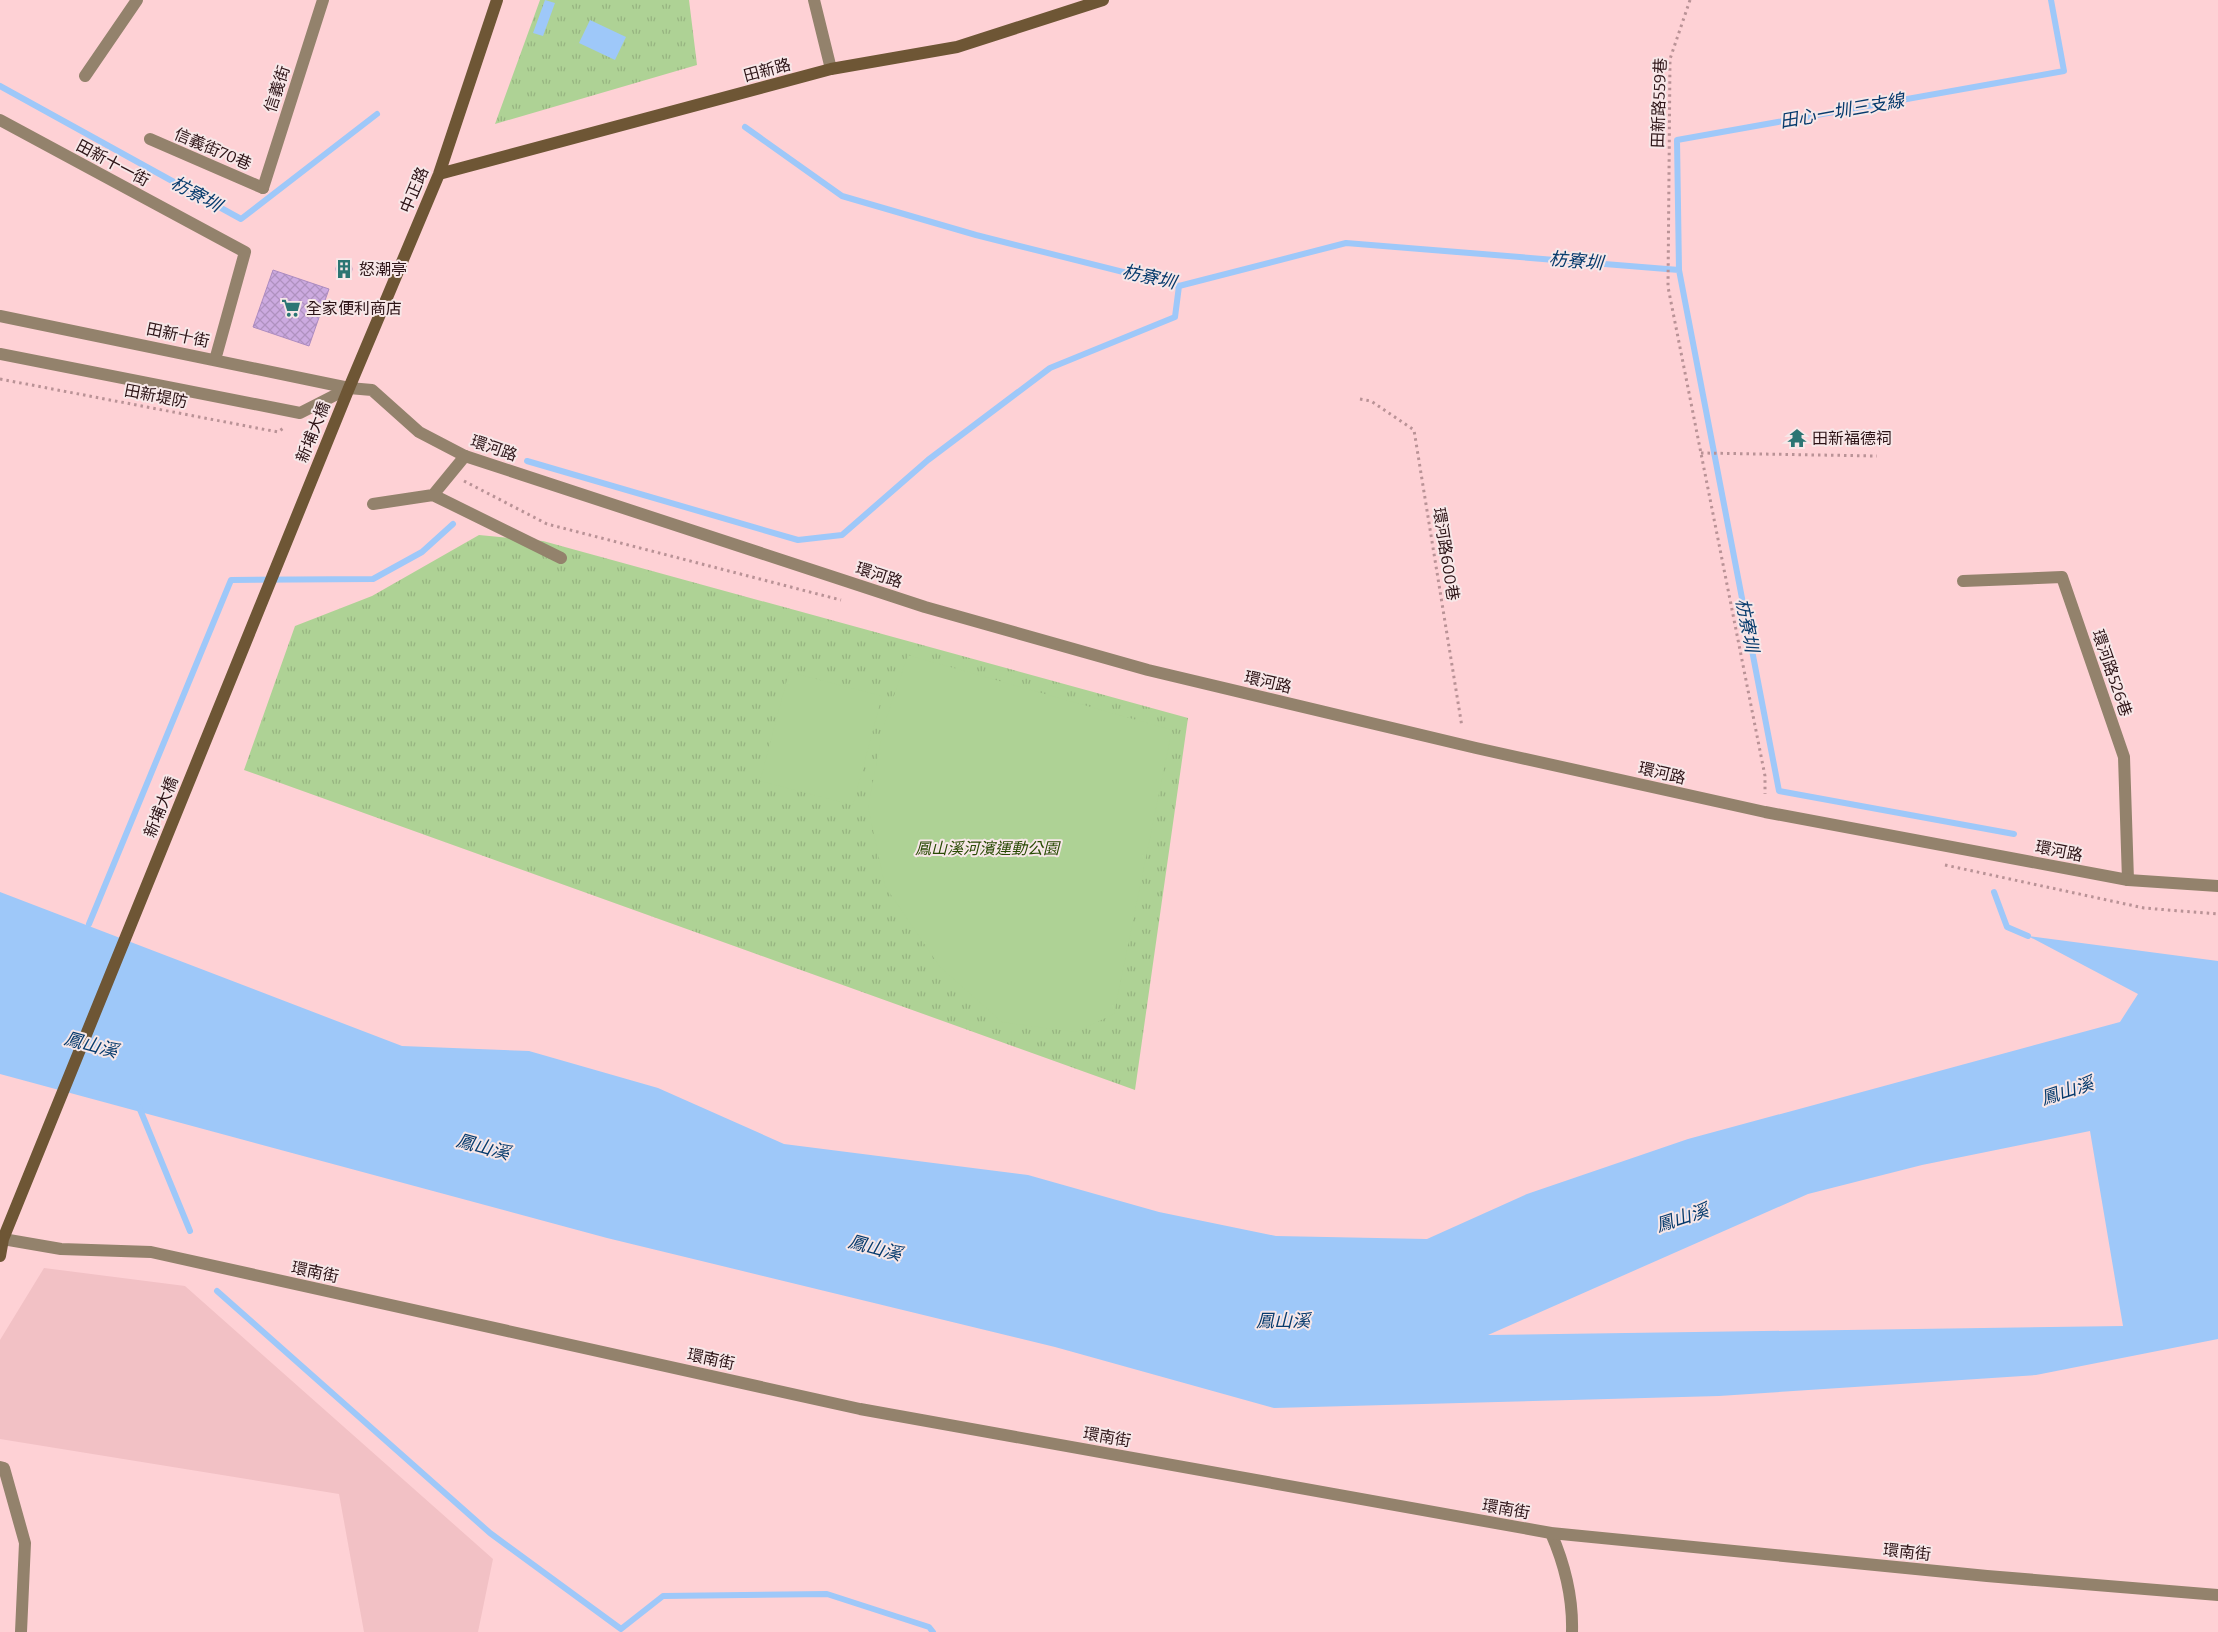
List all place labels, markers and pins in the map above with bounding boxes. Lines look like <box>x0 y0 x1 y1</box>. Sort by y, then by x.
building icon: 怒潮亭 <box>333 258 355 280</box>
place label: 怒潮亭 <box>359 260 407 279</box>
supermarket icon: 全家便利商店 <box>280 297 302 319</box>
place label: 全家便利商店 <box>306 299 402 318</box>
temple icon: 田新福德祠 <box>1786 427 1808 449</box>
place label: 田新福德祠 <box>1812 429 1892 448</box>

